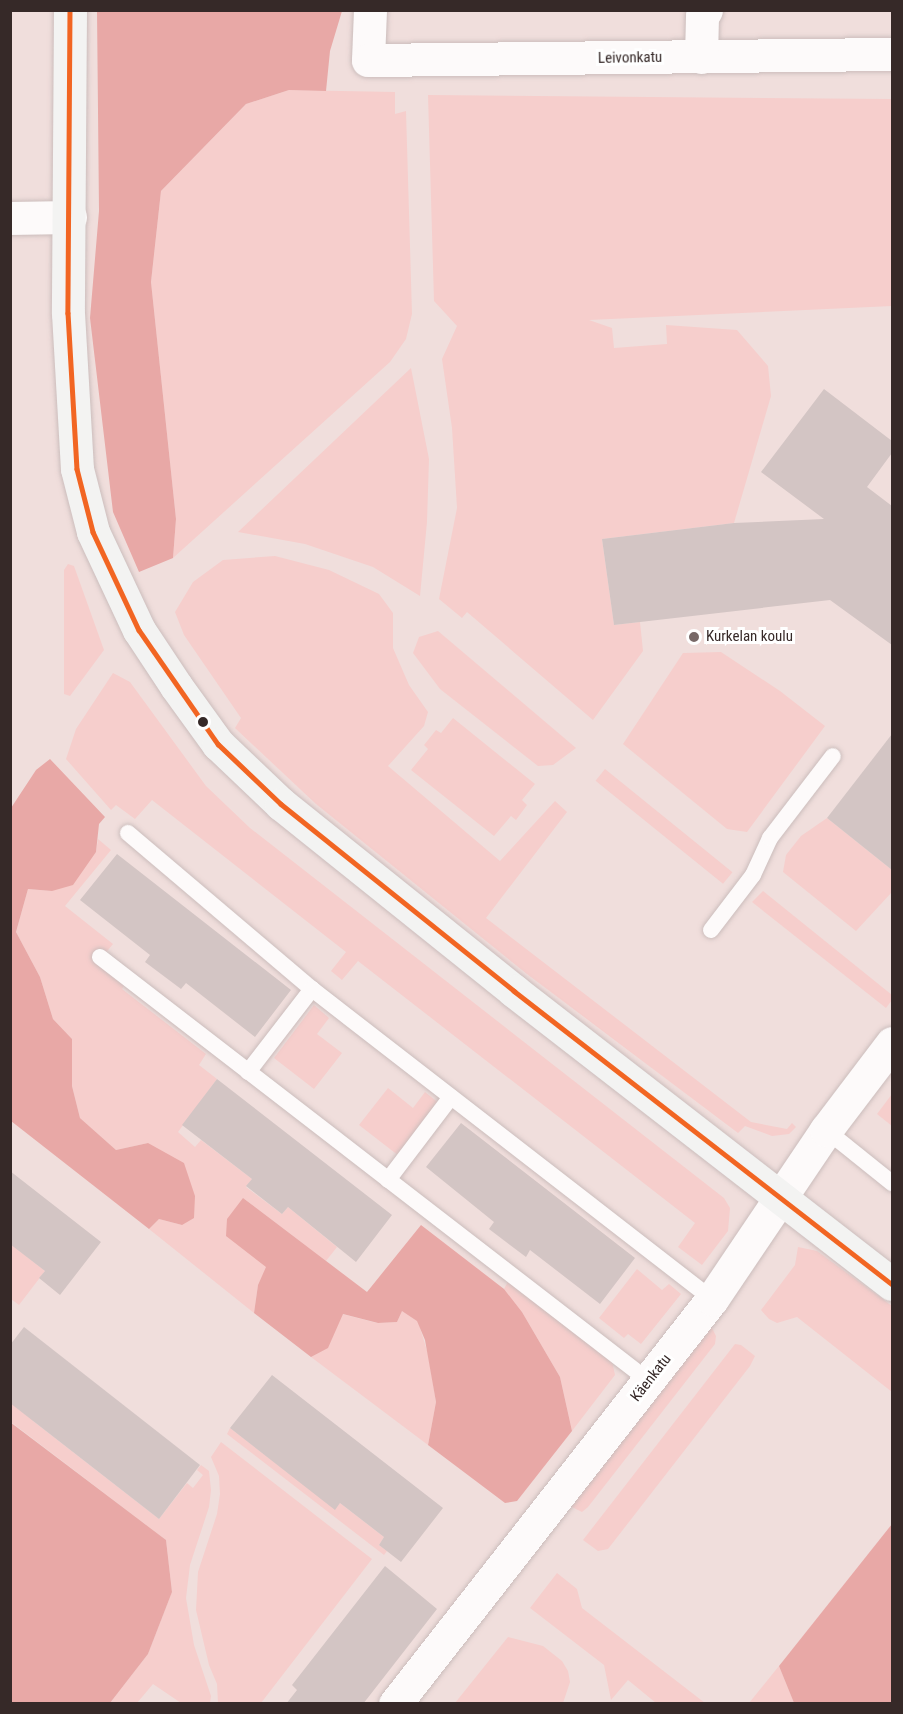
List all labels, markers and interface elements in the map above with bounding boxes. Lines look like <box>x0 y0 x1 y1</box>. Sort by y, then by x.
street label: Leivonkatu <box>598 48 662 68</box>
place label: Kurkelan koulu <box>706 628 793 646</box>
marker: Kurkelan koulu <box>687 630 701 644</box>
unlabelled marker <box>197 716 209 728</box>
street label: Käenkatu <box>627 1351 675 1405</box>

